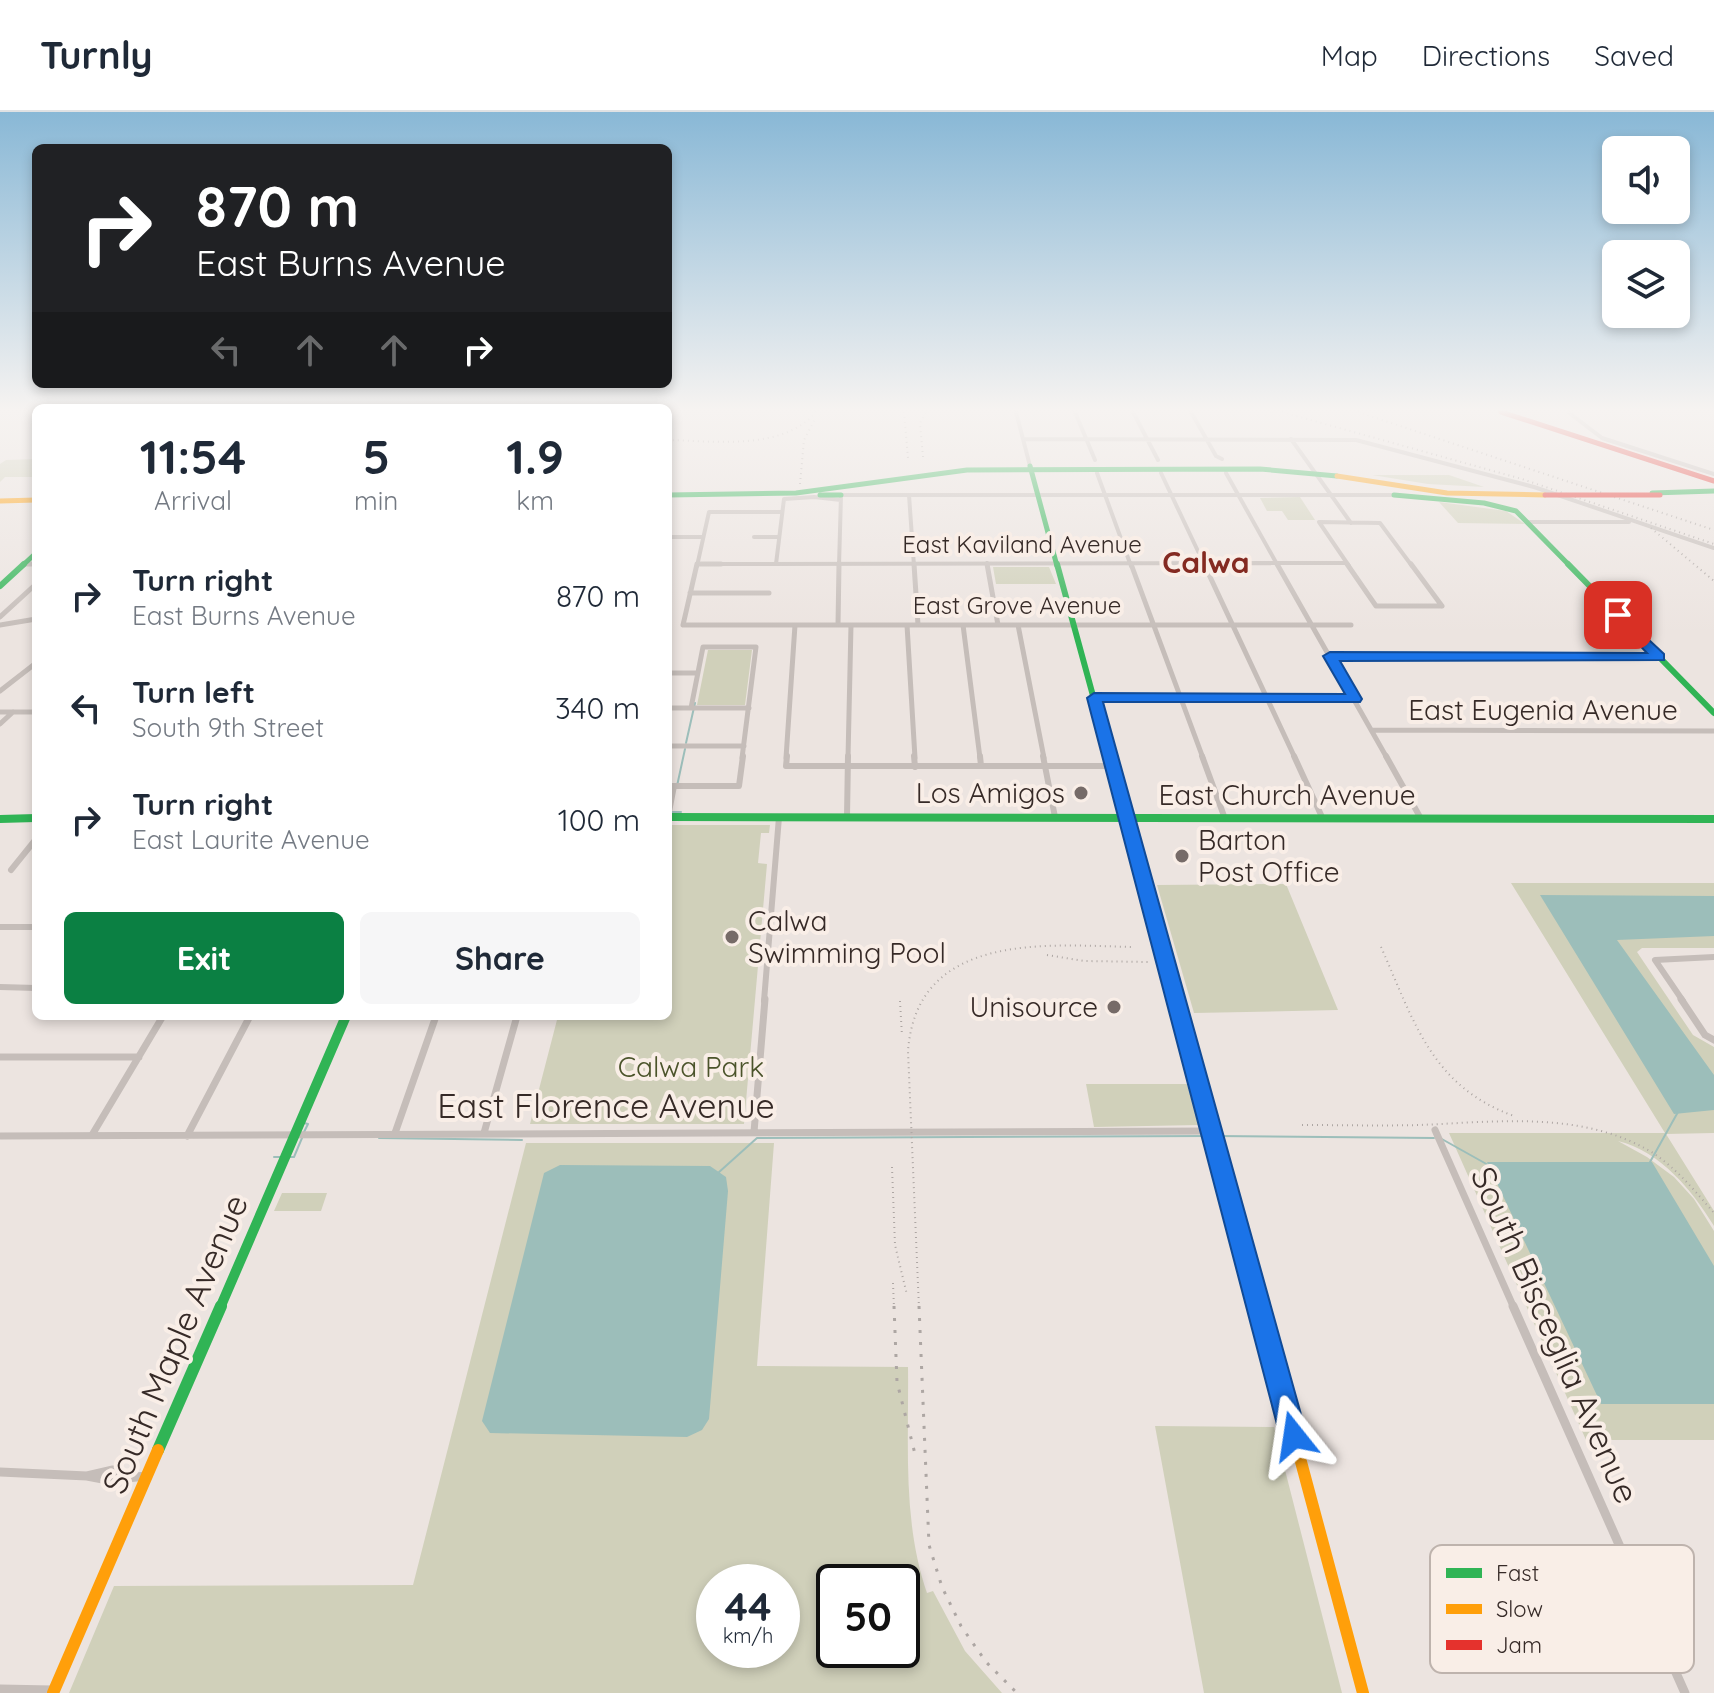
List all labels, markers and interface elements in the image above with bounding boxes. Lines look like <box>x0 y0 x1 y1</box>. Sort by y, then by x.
text: Turnly <box>40 31 153 79</box>
text: Map <box>1321 38 1378 73</box>
text: Directions <box>1422 38 1550 73</box>
text: Saved <box>1594 38 1674 73</box>
map controls <box>1602 136 1690 328</box>
button: sound <box>1602 136 1690 224</box>
text: 870 m <box>196 171 359 241</box>
icon: right <box>64 176 168 280</box>
text: East Burns Avenue <box>196 240 506 285</box>
button: layers <box>1602 240 1690 328</box>
icon: left <box>204 328 248 372</box>
icon: ahead <box>288 328 332 372</box>
icon: ahead <box>372 328 416 372</box>
icon: right <box>456 328 500 372</box>
text: 11:54 <box>140 426 246 486</box>
text: 5 <box>362 426 390 486</box>
text: 1.9 <box>506 426 564 486</box>
text: Arrival <box>154 484 232 517</box>
text: min <box>354 484 398 517</box>
text: km <box>516 484 554 517</box>
street label: East Kaviland Avenue <box>902 529 1142 559</box>
district label: Calwa <box>1162 543 1250 581</box>
text: Turn right <box>132 561 273 599</box>
icon: right <box>64 574 108 618</box>
text: 870 m <box>556 577 640 615</box>
pin <box>1584 581 1652 649</box>
street label: East Grove Avenue <box>913 590 1121 620</box>
icon: arrive <box>1596 593 1640 637</box>
text: East Burns Avenue <box>132 599 356 632</box>
text: Turn left <box>132 673 255 711</box>
icon: left <box>64 686 108 730</box>
text: 340 m <box>555 689 640 727</box>
street label: East Eugenia Avenue <box>1408 692 1678 727</box>
text: South 9th Street <box>132 711 324 744</box>
place label: Los Amigos <box>916 775 1065 810</box>
street label: East Church Avenue <box>1158 777 1416 812</box>
marker: Los Amigos <box>1072 784 1090 802</box>
text: Turn right <box>132 785 273 823</box>
icon: right <box>64 798 108 842</box>
text: 100 m <box>558 801 640 839</box>
place label: Barton Post Office <box>1198 822 1340 889</box>
text: East Laurite Avenue <box>132 823 370 856</box>
marker: Barton Post Office <box>1173 847 1191 865</box>
place label: Calwa Swimming Pool <box>748 903 946 970</box>
button: Exit <box>64 912 344 1004</box>
button: Share <box>360 912 640 1004</box>
marker: Calwa Swimming Pool <box>723 928 741 946</box>
place label: Unisource <box>969 989 1098 1024</box>
marker: Unisource <box>1105 998 1123 1016</box>
park label: Calwa Park <box>618 1049 764 1084</box>
street label: East Florence Avenue <box>437 1084 775 1127</box>
street label: South Bisceglia Avenue <box>1462 1160 1649 1510</box>
street label: South Maple Avenue <box>92 1188 257 1500</box>
position arrow <box>1252 1394 1336 1478</box>
legend <box>1430 1545 1694 1673</box>
text: Fast <box>1496 1559 1539 1587</box>
speed limit sign: 50 <box>816 1564 920 1668</box>
text: 44 <box>724 1581 772 1631</box>
text: Slow <box>1496 1595 1543 1623</box>
text: km/h <box>723 1623 773 1648</box>
text: Jam <box>1496 1631 1542 1659</box>

